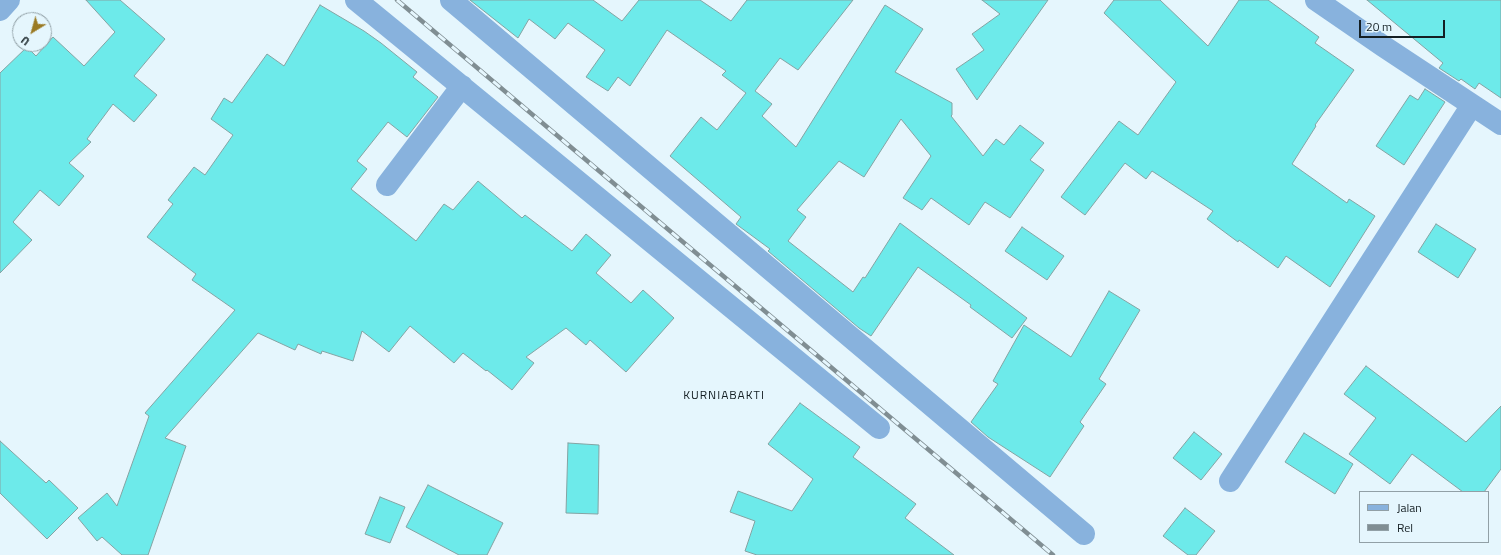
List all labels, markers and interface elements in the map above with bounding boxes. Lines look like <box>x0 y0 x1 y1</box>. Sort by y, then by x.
north arrow <box>12 12 52 52</box>
scale bar <box>1361 12 1447 38</box>
text: 20 m <box>1366 17 1392 36</box>
text: U <box>18 32 33 49</box>
district label: KURNIABAKTI <box>683 389 765 403</box>
legend <box>1359 491 1489 543</box>
text: Jalan <box>1397 498 1422 517</box>
text: Rel <box>1397 518 1413 537</box>

